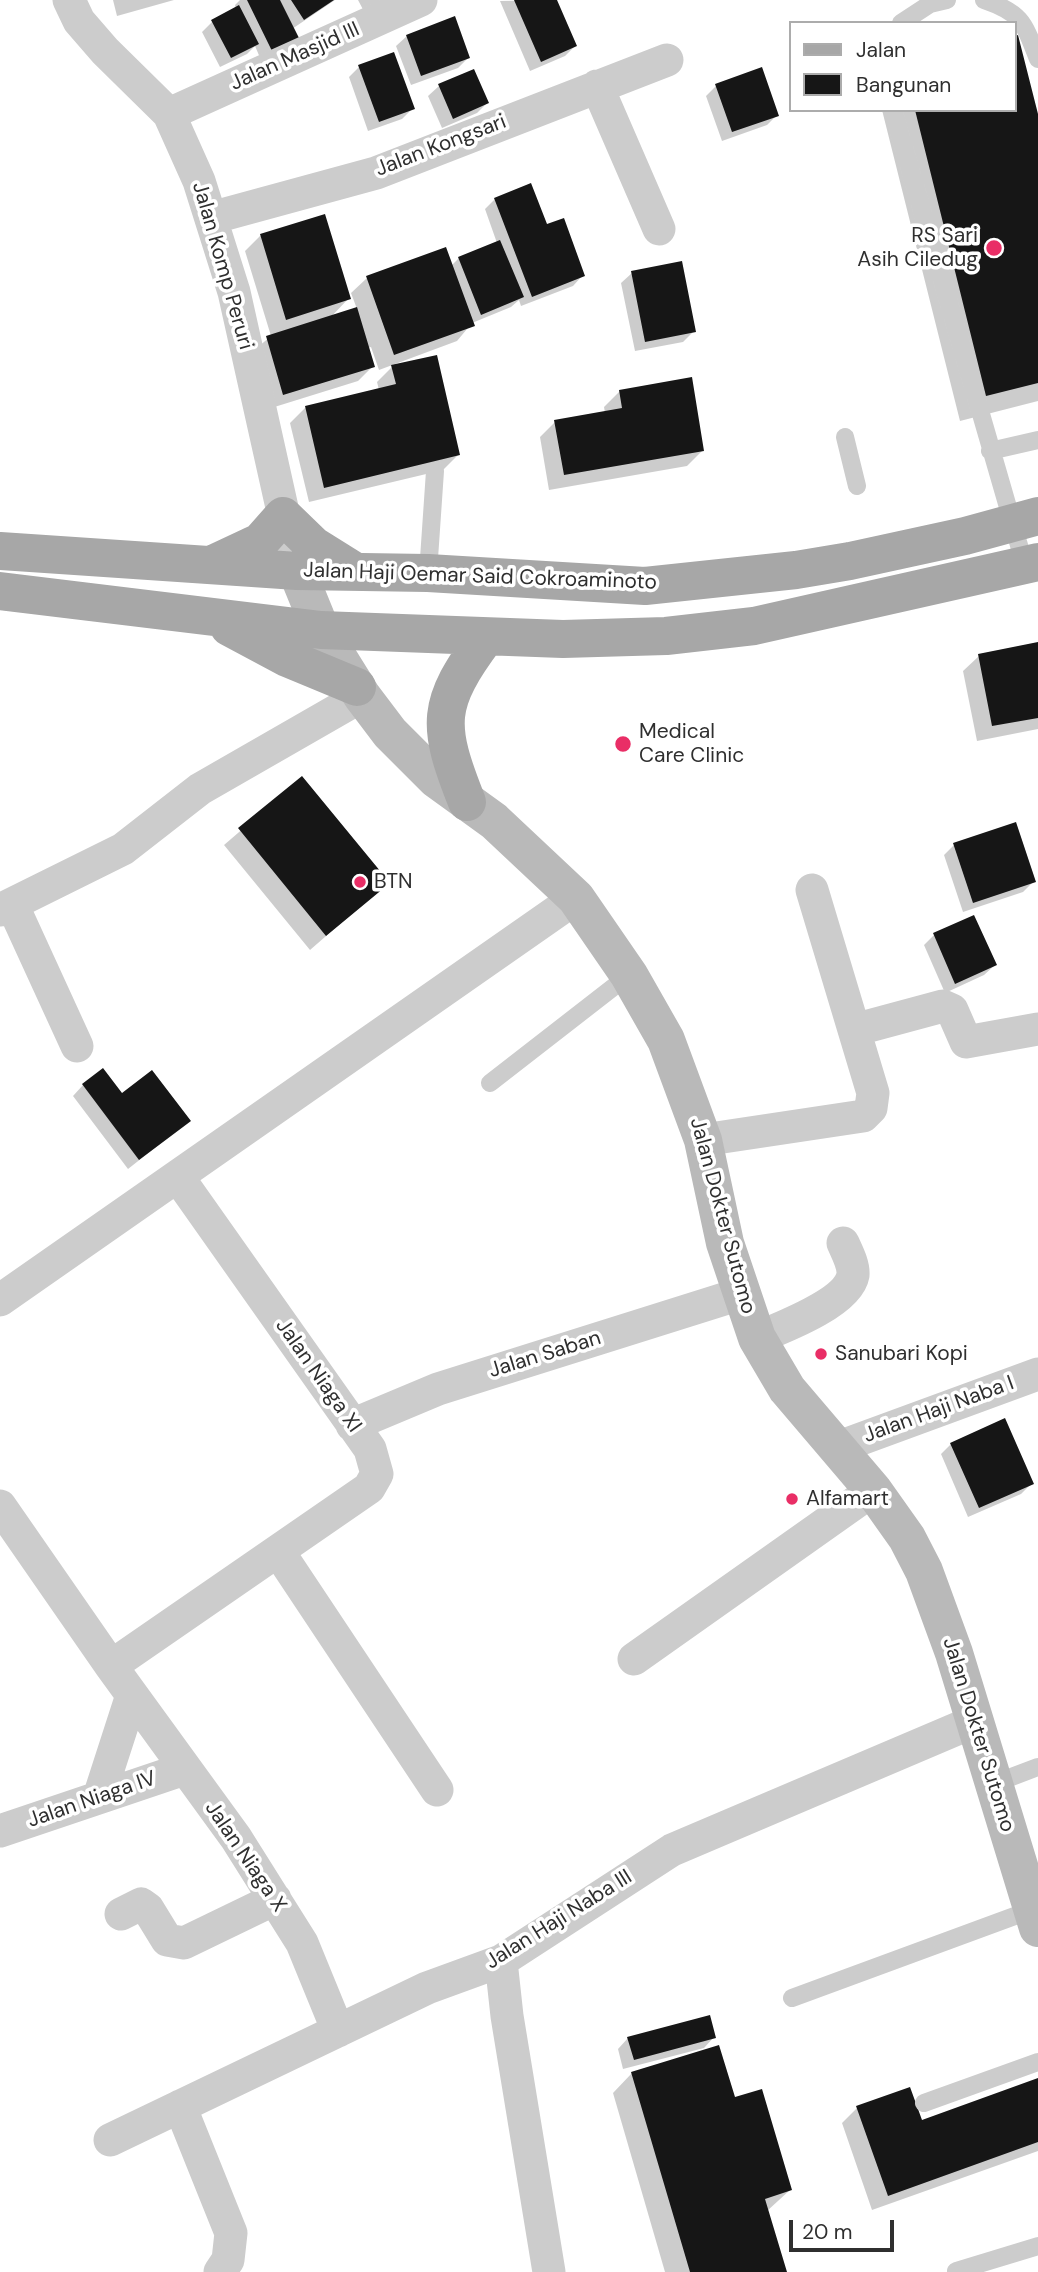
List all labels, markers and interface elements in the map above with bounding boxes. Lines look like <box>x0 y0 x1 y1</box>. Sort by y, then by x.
street label: Jalan Masjid III <box>226 17 364 97</box>
legend <box>790 21 1017 112</box>
text: Jalan <box>856 36 906 64</box>
text: Bangunan <box>856 71 951 99</box>
street label: Jalan Kongsari <box>372 109 510 183</box>
street label: Jalan Komp Peruri <box>186 179 258 353</box>
place label: RS Sari Asih Ciledug <box>857 223 978 273</box>
marker: RS Sari Asih Ciledug <box>984 238 1004 258</box>
street label: Jalan Haji Oemar Said Cokroaminoto <box>303 558 657 596</box>
place label: Medical Care Clinic <box>639 719 744 769</box>
marker: Medical Care Clinic <box>613 734 633 754</box>
place label: BTN <box>374 869 413 895</box>
marker: BTN <box>352 874 368 890</box>
street label: Jalan Dokter Sutomo <box>684 1115 760 1317</box>
street label: Jalan Niaga XI <box>270 1314 366 1438</box>
street label: Jalan Saban <box>486 1326 604 1384</box>
place label: Sanubari Kopi <box>835 1341 968 1367</box>
marker: Sanubari Kopi <box>813 1346 829 1362</box>
street label: Jalan Haji Naba I <box>860 1371 1018 1449</box>
place label: Alfamart <box>806 1486 889 1512</box>
marker: Alfamart <box>784 1491 800 1507</box>
street label: Jalan Dokter Sutomo <box>936 1635 1020 1835</box>
street label: Jalan Niaga IV <box>24 1766 160 1834</box>
street label: Jalan Niaga X <box>199 1797 291 1917</box>
street label: Jalan Haji Naba III <box>481 1865 637 1975</box>
scale bar <box>793 2206 898 2250</box>
text: 20 m <box>802 2218 853 2246</box>

